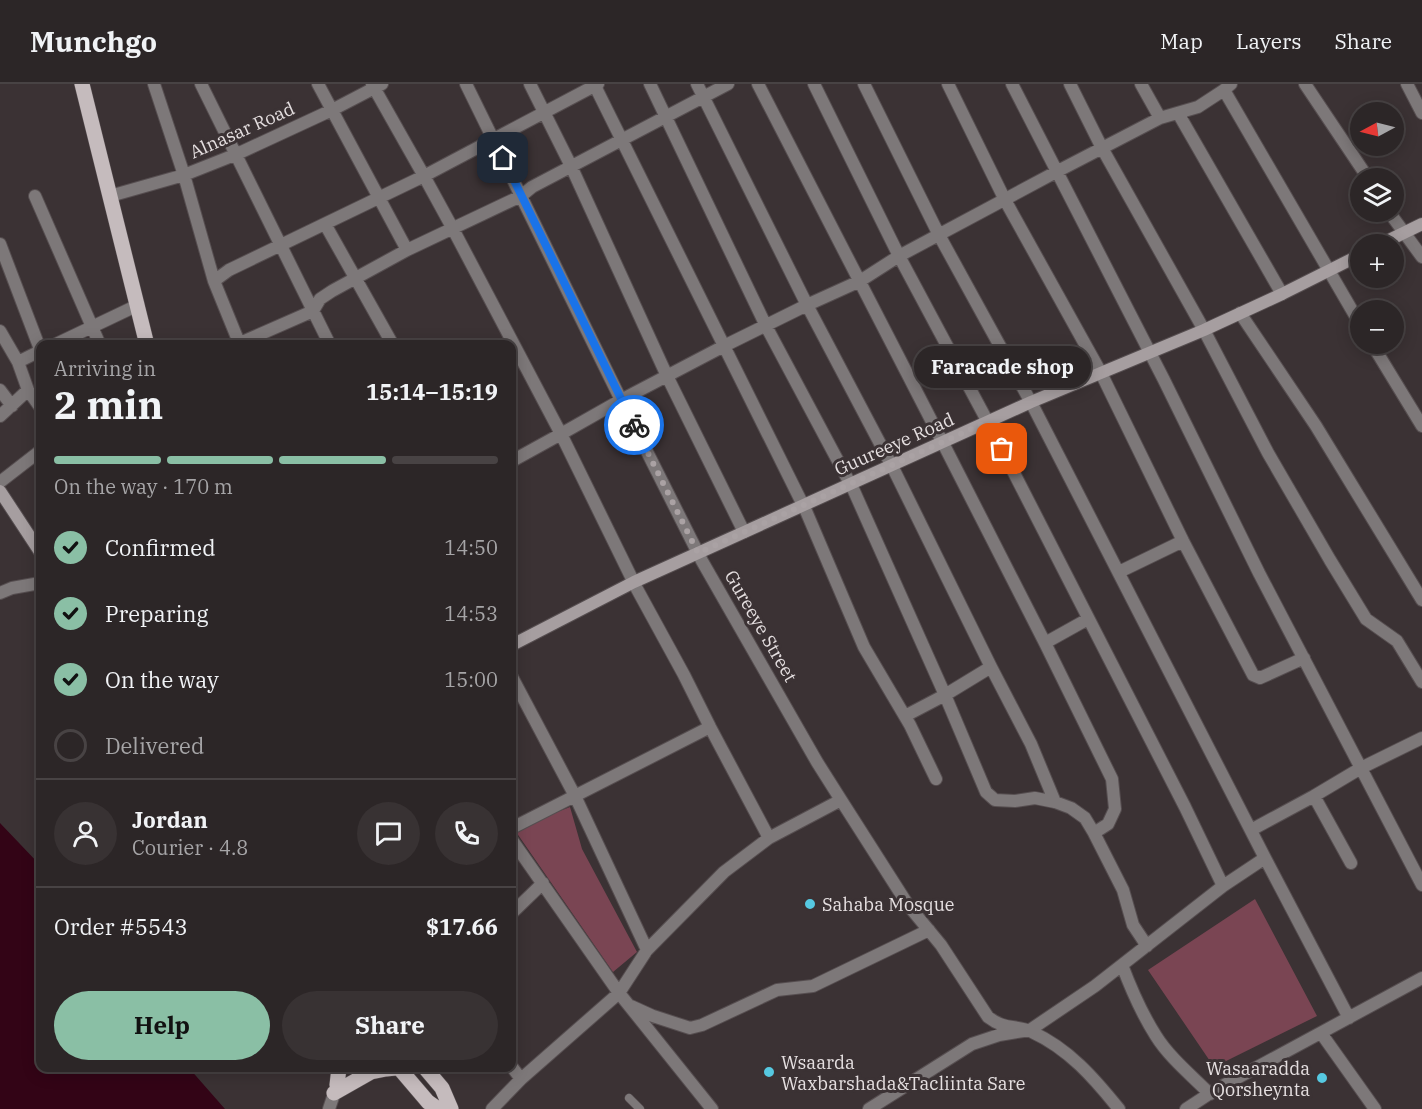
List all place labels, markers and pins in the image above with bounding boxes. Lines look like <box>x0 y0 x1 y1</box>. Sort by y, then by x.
pin <box>477 132 528 183</box>
callout: Faracade shop <box>914 347 1090 389</box>
pin <box>976 423 1027 474</box>
place label: Sahaba Mosque <box>822 893 954 916</box>
marker: Sahaba Mosque <box>803 897 817 911</box>
place label: Wsaarda Waxbarshada&Tacliinta Sare <box>781 1051 1025 1095</box>
place label: Wasaaradda Qorsheynta <box>1206 1057 1310 1101</box>
marker: Wsaarda Waxbarshada&Tacliinta Sare <box>762 1065 776 1079</box>
marker: Wasaaradda Qorsheynta <box>1315 1071 1329 1085</box>

